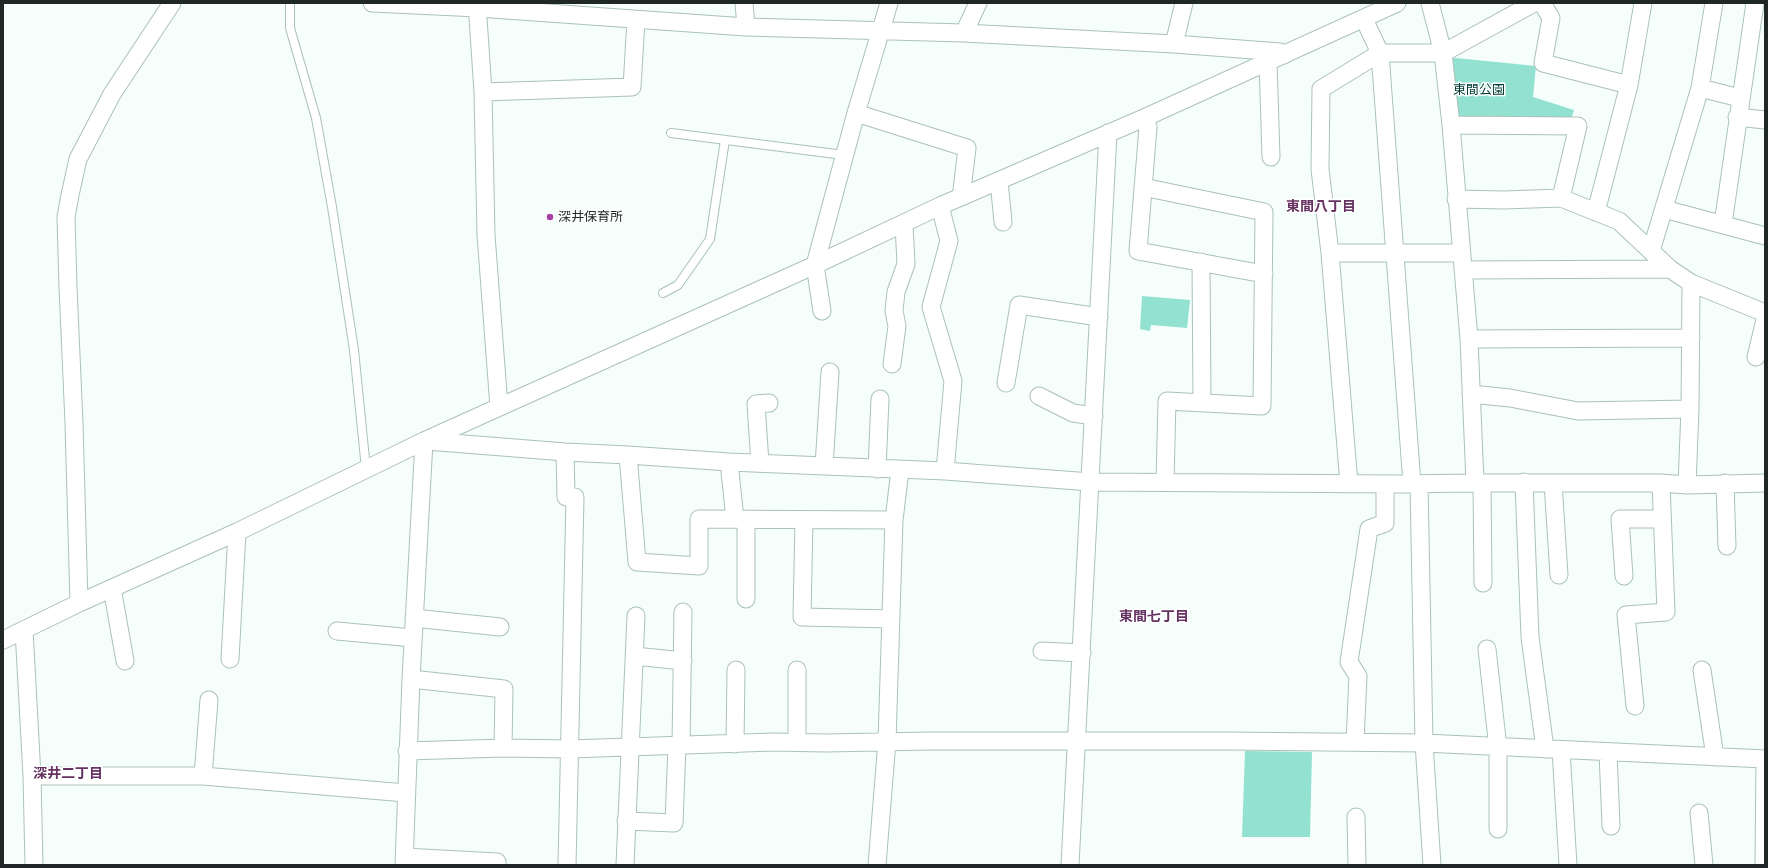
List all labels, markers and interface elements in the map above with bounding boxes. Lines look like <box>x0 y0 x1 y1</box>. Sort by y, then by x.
park label: 東間公園 <box>1453 82 1505 98</box>
district label: 東間八丁目 <box>1286 199 1356 215</box>
place label: 深井保育所 <box>558 209 623 225</box>
marker: 深井保育所 <box>545 212 555 222</box>
district label: 東間七丁目 <box>1119 609 1189 625</box>
district label: 深井二丁目 <box>33 766 103 782</box>

